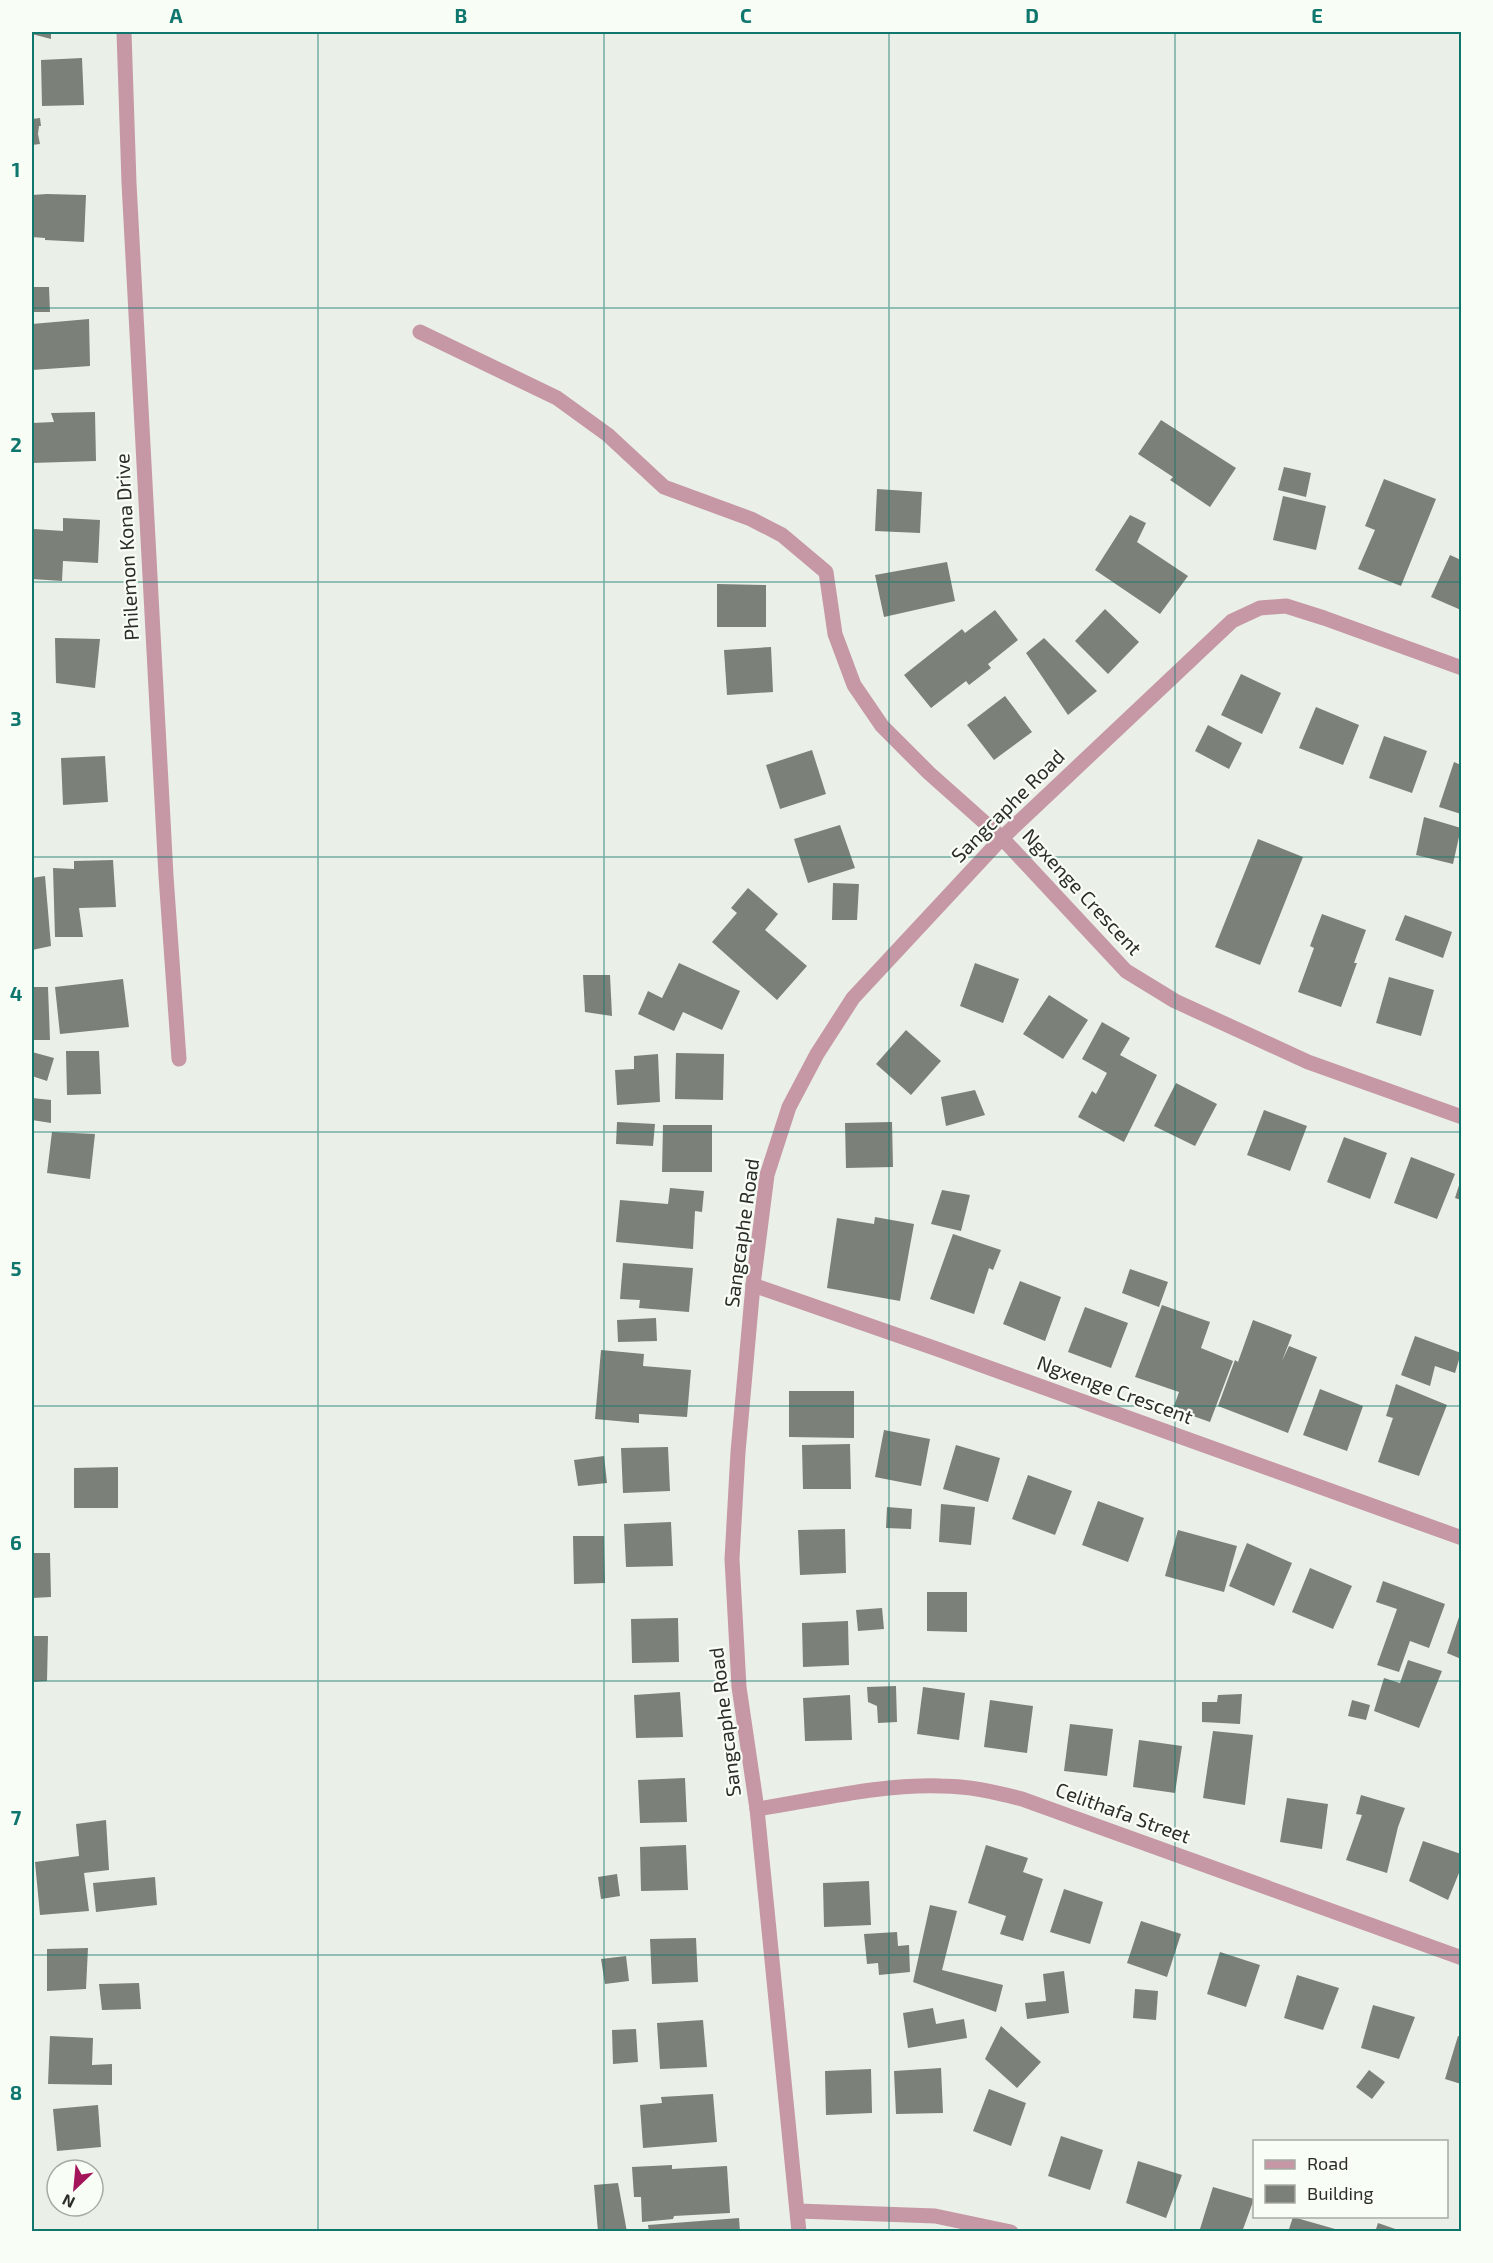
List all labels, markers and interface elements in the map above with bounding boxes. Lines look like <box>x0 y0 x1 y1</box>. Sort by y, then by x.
text: A <box>169 3 183 27</box>
text: B <box>455 3 467 27</box>
text: C <box>740 3 752 27</box>
text: D <box>1025 3 1039 27</box>
text: E <box>1311 3 1323 27</box>
text: 1 <box>12 157 20 181</box>
text: 2 <box>10 432 22 456</box>
street label: Philemon Kona Drive <box>109 453 143 641</box>
text: 3 <box>10 706 22 730</box>
street label: Sangcaphe Road <box>946 744 1069 867</box>
street label: Ngxenge Crescent <box>1018 823 1148 960</box>
text: 4 <box>10 981 23 1005</box>
street label: Sangcaphe Road <box>719 1157 763 1309</box>
text: 5 <box>10 1256 22 1280</box>
street label: Ngxenge Crescent <box>1034 1350 1197 1428</box>
text: 6 <box>10 1530 22 1554</box>
street label: Sangcaphe Road <box>703 1646 745 1798</box>
street label: Celithafa Street <box>1053 1777 1194 1848</box>
text: 7 <box>11 1805 22 1829</box>
text: 8 <box>10 2080 22 2104</box>
legend <box>1253 2140 1448 2218</box>
text: Road <box>1307 2152 1348 2174</box>
north arrow <box>45 2158 105 2218</box>
text: Building <box>1307 2182 1374 2204</box>
text: N <box>59 2191 78 2213</box>

